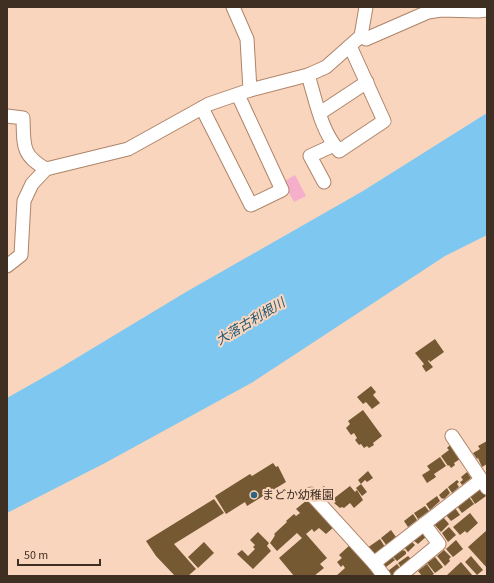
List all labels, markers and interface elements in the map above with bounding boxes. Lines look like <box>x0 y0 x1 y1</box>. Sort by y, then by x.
water label: 大落古利根川 <box>212 293 290 350</box>
place label: まどか幼稚園 <box>262 487 334 504</box>
marker: まどか幼稚園 <box>249 490 259 500</box>
scale bar <box>18 541 100 567</box>
text: 50 m <box>24 547 48 564</box>

